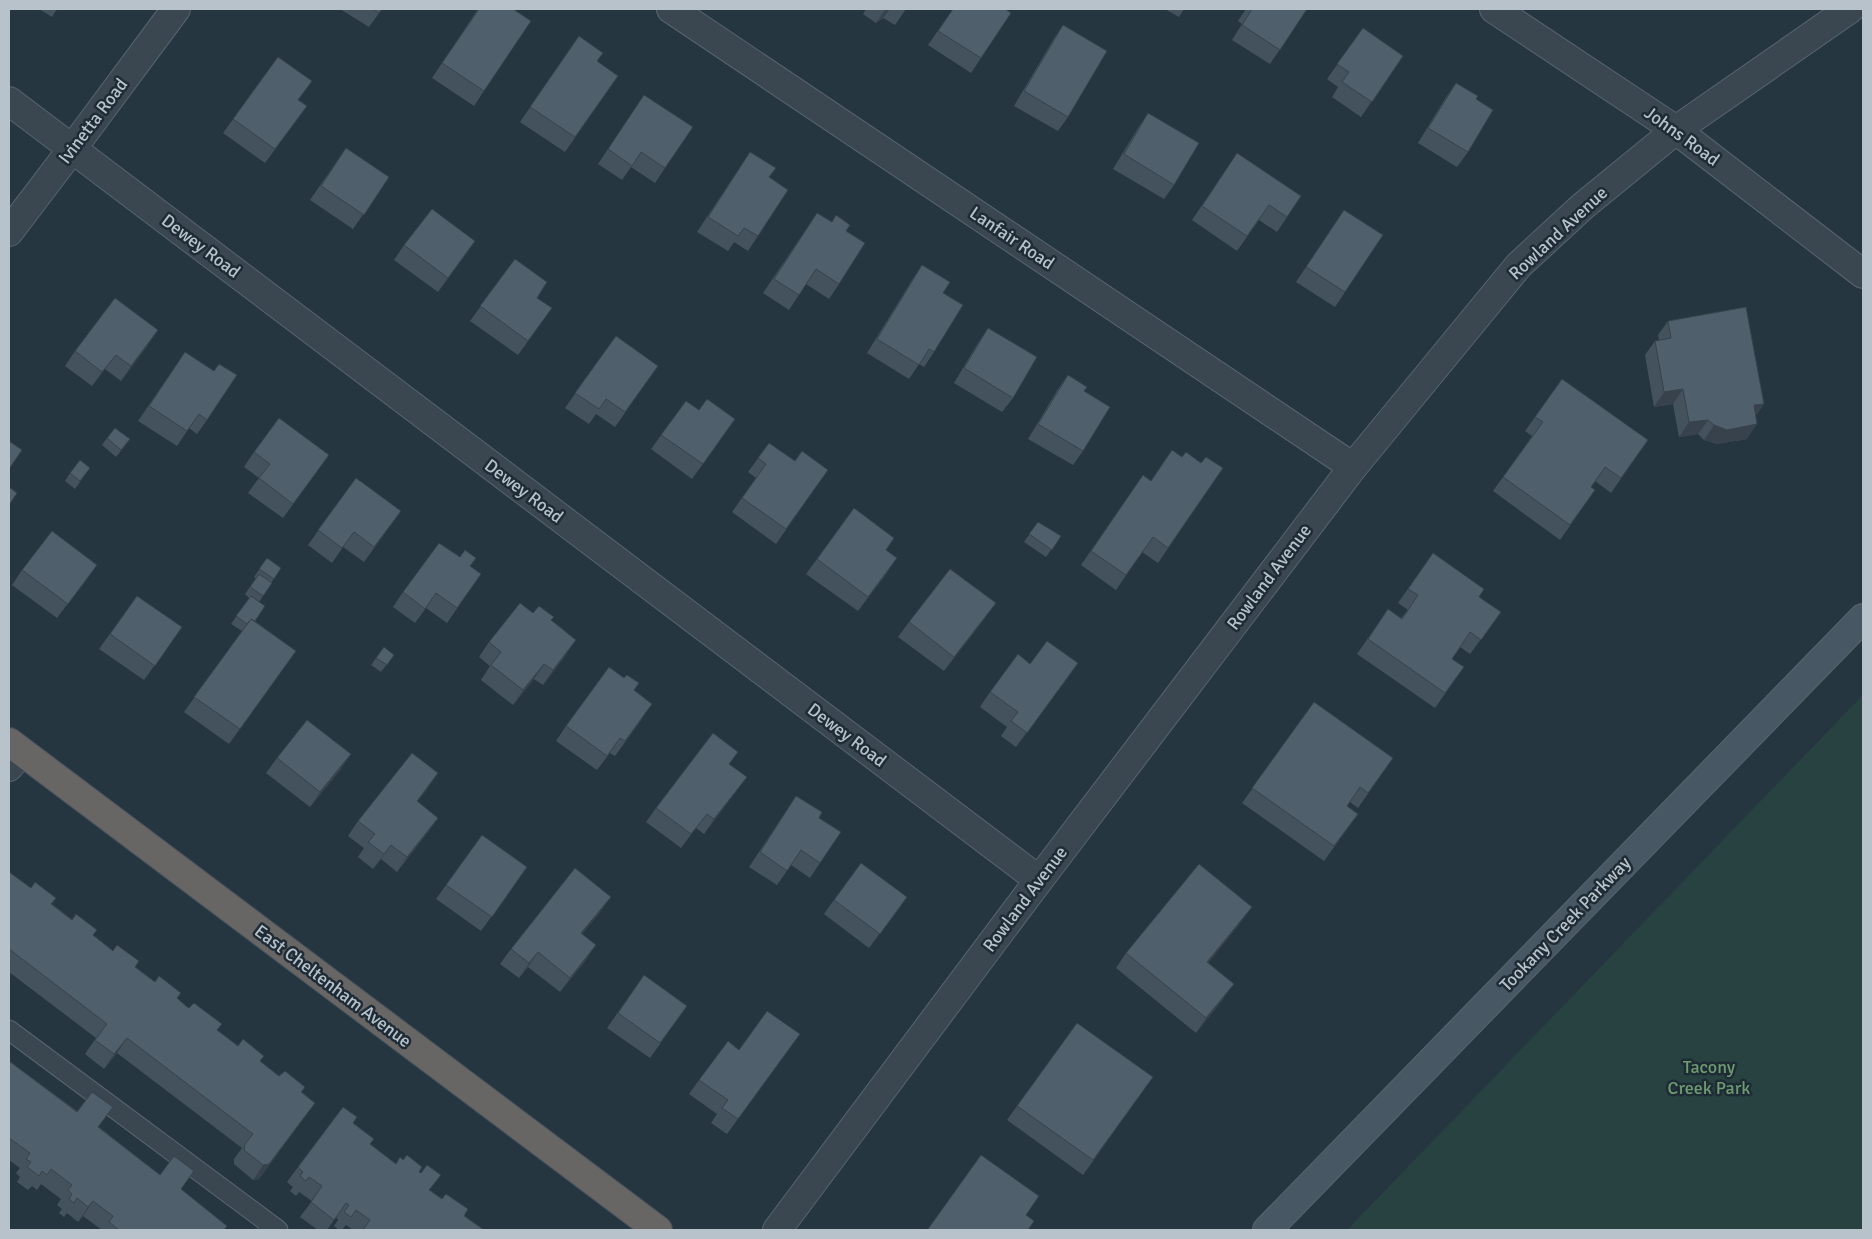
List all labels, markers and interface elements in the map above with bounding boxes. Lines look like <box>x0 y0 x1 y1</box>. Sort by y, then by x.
street label: Ivinetta Road <box>54 74 132 168</box>
street label: Johns Road <box>1640 101 1724 171</box>
street label: Rowland Avenue <box>1504 182 1612 284</box>
street label: Lanfair Road <box>965 202 1059 274</box>
street label: Dewey Road <box>157 209 245 283</box>
street label: Dewey Road <box>480 454 568 528</box>
street label: Rowland Avenue <box>1222 520 1316 634</box>
street label: Dewey Road <box>803 698 891 772</box>
street label: Rowland Avenue <box>978 842 1072 956</box>
street label: Tookany Creek Parkway <box>1495 852 1636 996</box>
street label: East Cheltenham Avenue <box>250 920 416 1052</box>
park label: Tacony Creek Park <box>1668 1056 1750 1099</box>

